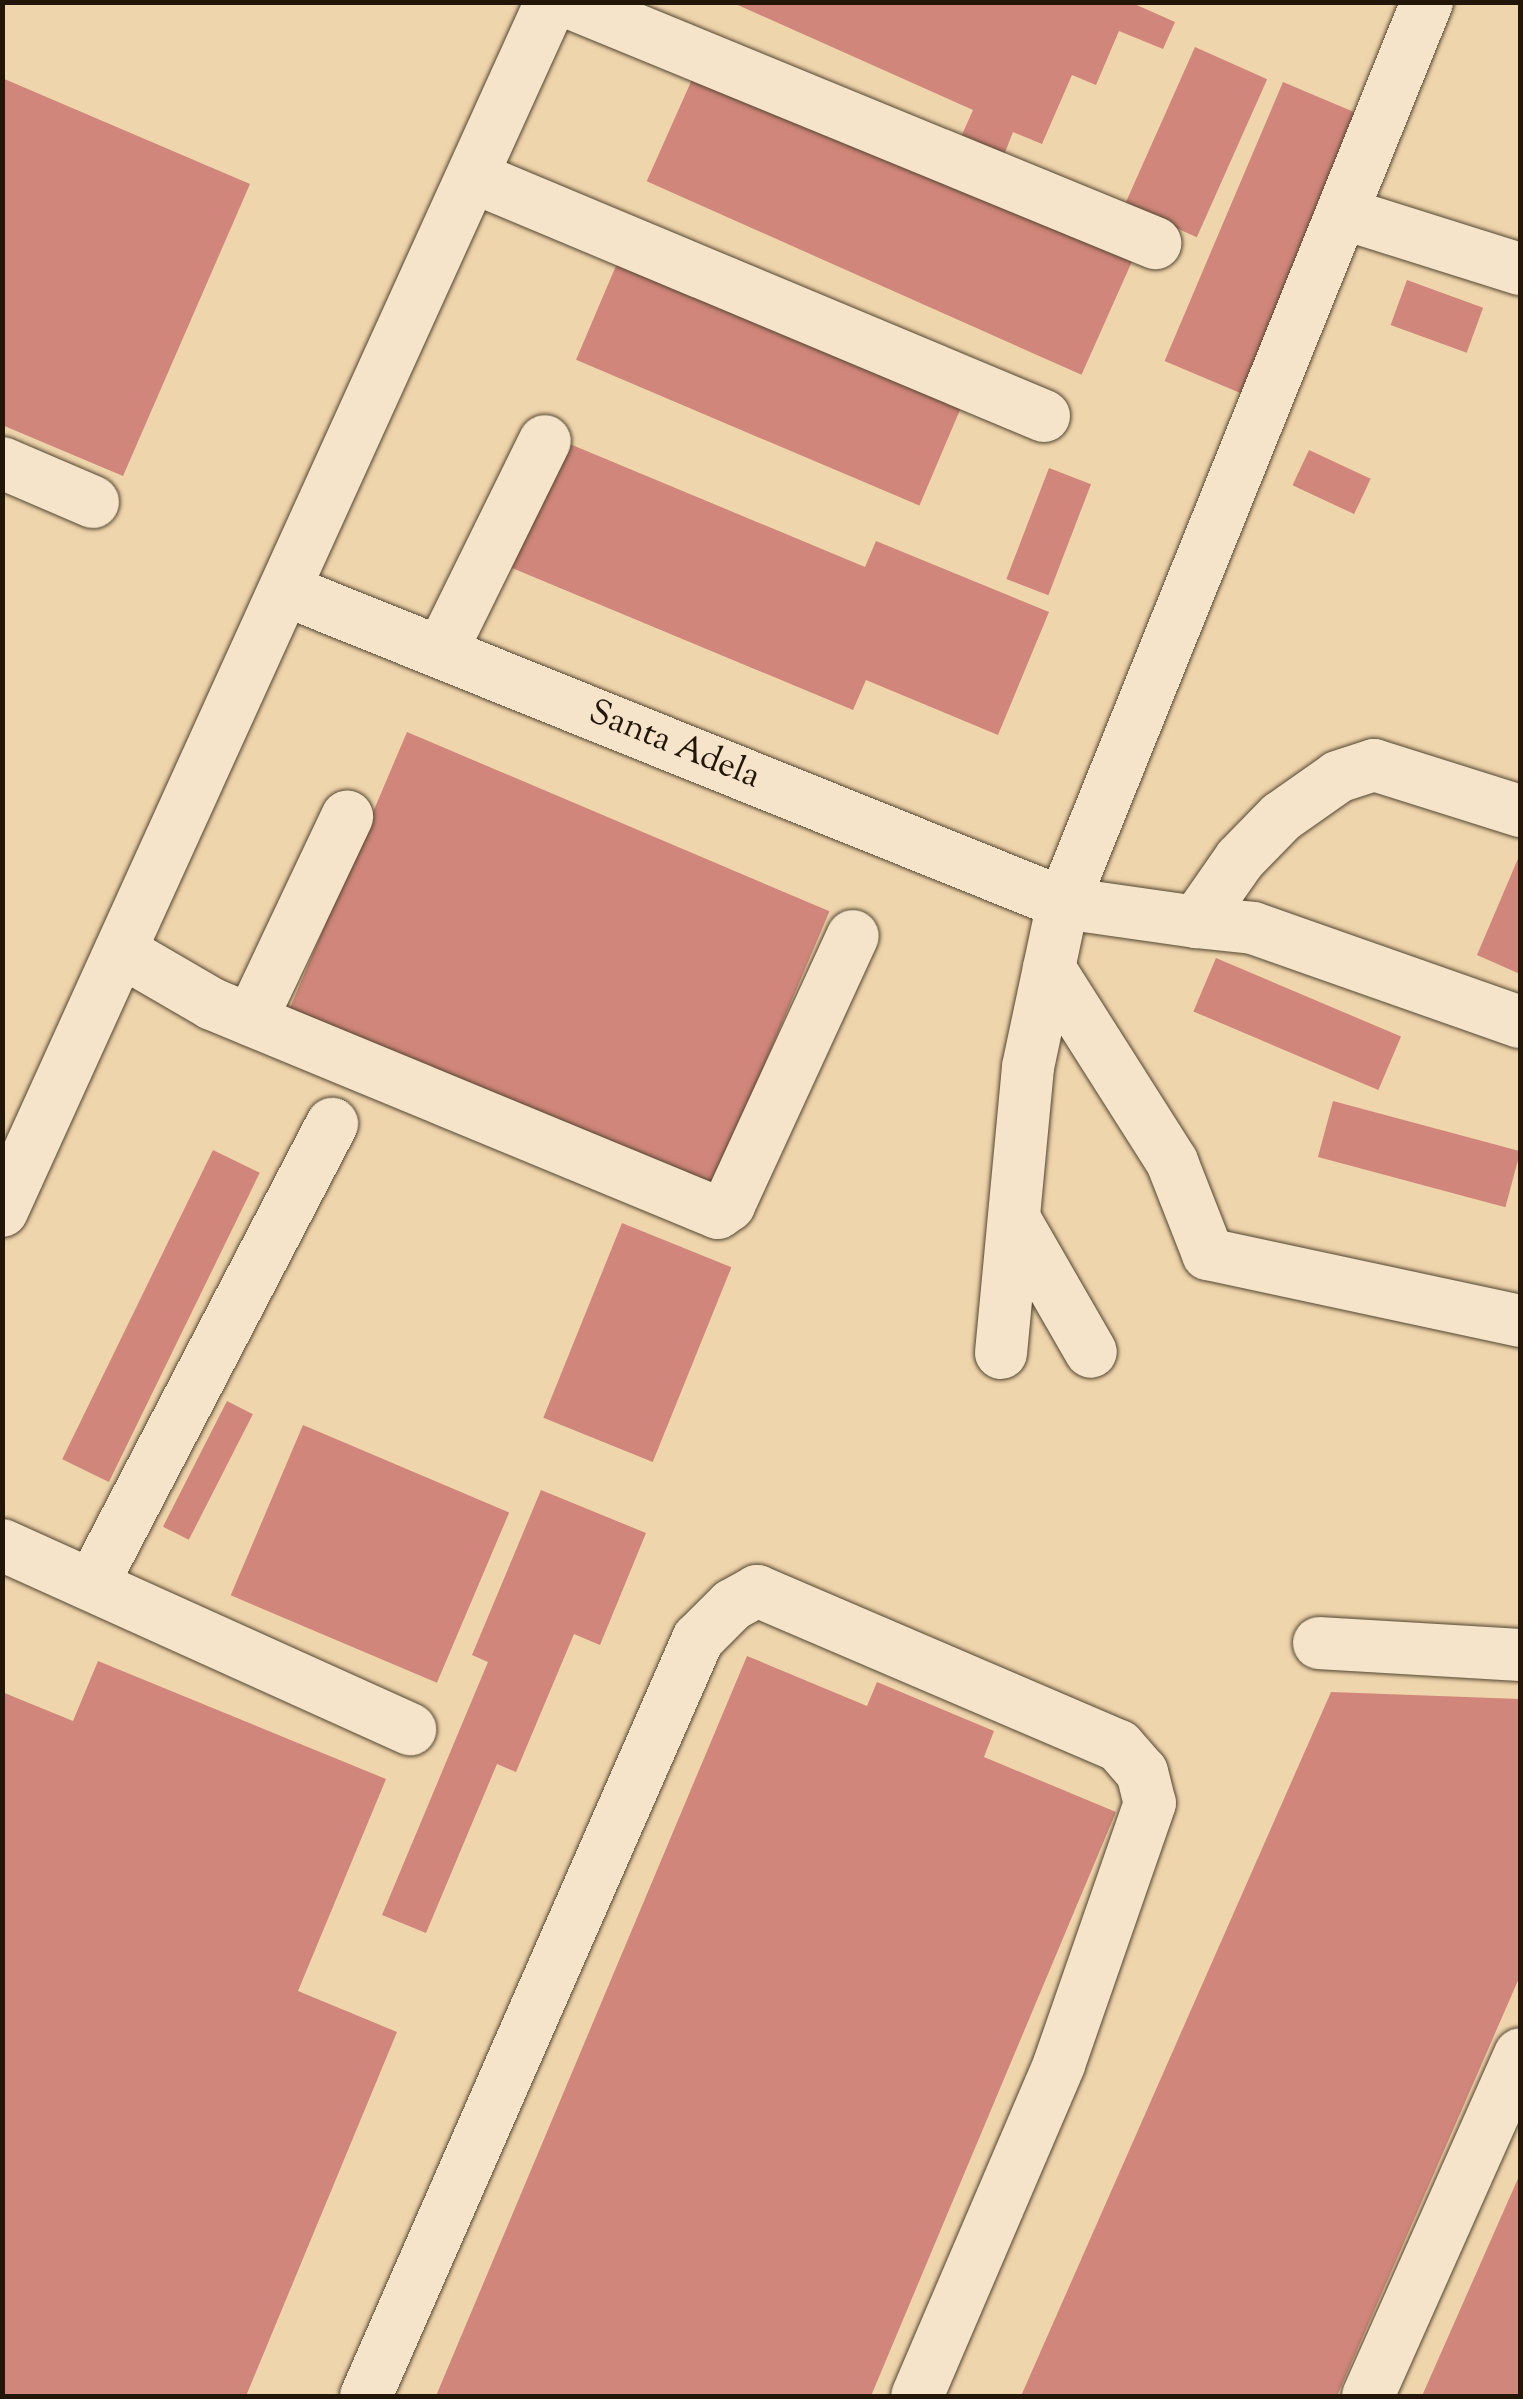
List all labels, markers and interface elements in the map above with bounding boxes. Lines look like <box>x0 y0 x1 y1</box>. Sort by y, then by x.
street label: Santa Adela <box>582 693 766 799</box>

